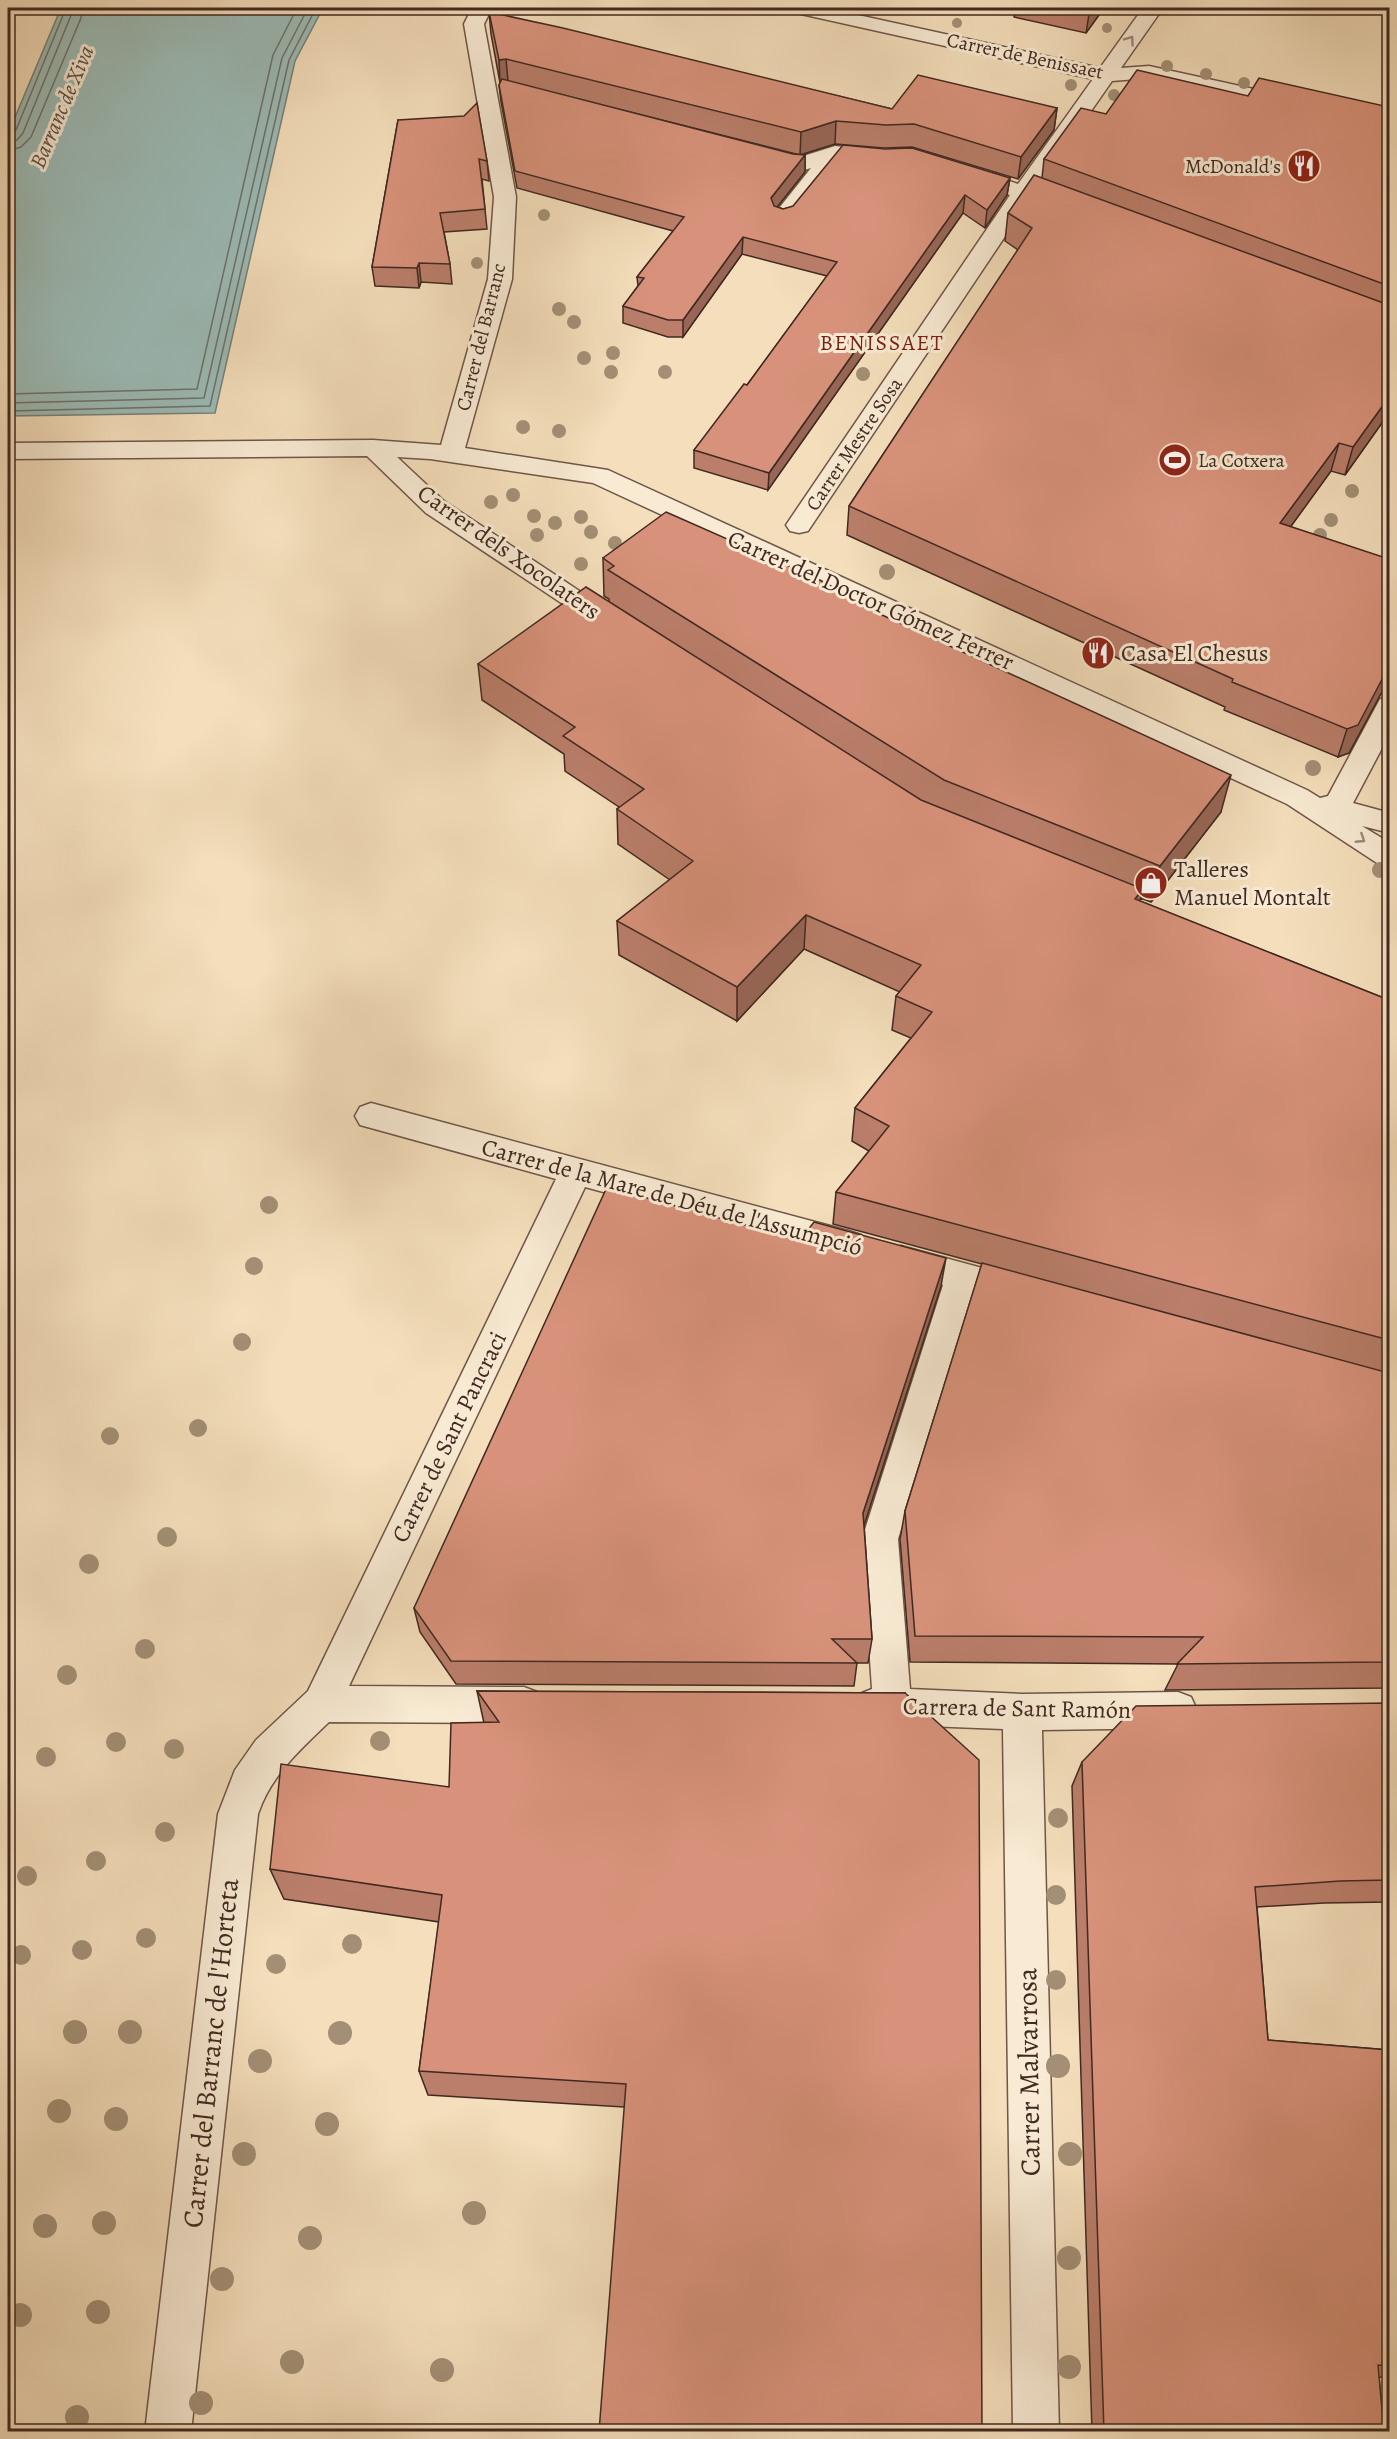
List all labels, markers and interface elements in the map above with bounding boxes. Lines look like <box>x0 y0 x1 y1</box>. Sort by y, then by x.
street label: Carrer de Benissaet <box>944 26 1106 86</box>
one-way arrow <box>1123 36 1134 47</box>
water label: Barranc de Xiva <box>23 41 101 173</box>
restaurant icon: McDonald's <box>1286 148 1322 184</box>
place label: McDonald's <box>1185 153 1281 180</box>
street label: Carrer del Barranc <box>450 260 512 414</box>
district label: BENISSAET <box>820 328 944 358</box>
street label: Carrer Mestre Sosa <box>799 371 909 516</box>
sports icon: La Cotxera <box>1157 442 1193 478</box>
place label: La Cotxera <box>1198 447 1286 474</box>
street label: Carrer dels Xocolaters <box>411 477 607 627</box>
street label: Carrer del Doctor Gómez Ferrer <box>723 522 1019 678</box>
restaurant icon: Casa El Chesus <box>1080 635 1116 671</box>
place label: Casa El Chesus <box>1121 637 1268 669</box>
one-way arrow <box>1354 832 1365 843</box>
place label: Talleres Manuel Montalt <box>1174 853 1331 913</box>
shop icon: Talleres Manuel Montalt <box>1133 865 1169 901</box>
street label: Carrer de la Mare de Déu de l'Assumpció <box>478 1131 866 1263</box>
street label: Carrer de Sant Pancraci <box>384 1326 514 1548</box>
street label: Carrera de Sant Ramón <box>903 1690 1131 1726</box>
street label: Carrer del Barranc de l'Horteta <box>174 1876 248 2230</box>
street label: Carrer Malvarrosa <box>1008 1968 1050 2176</box>

